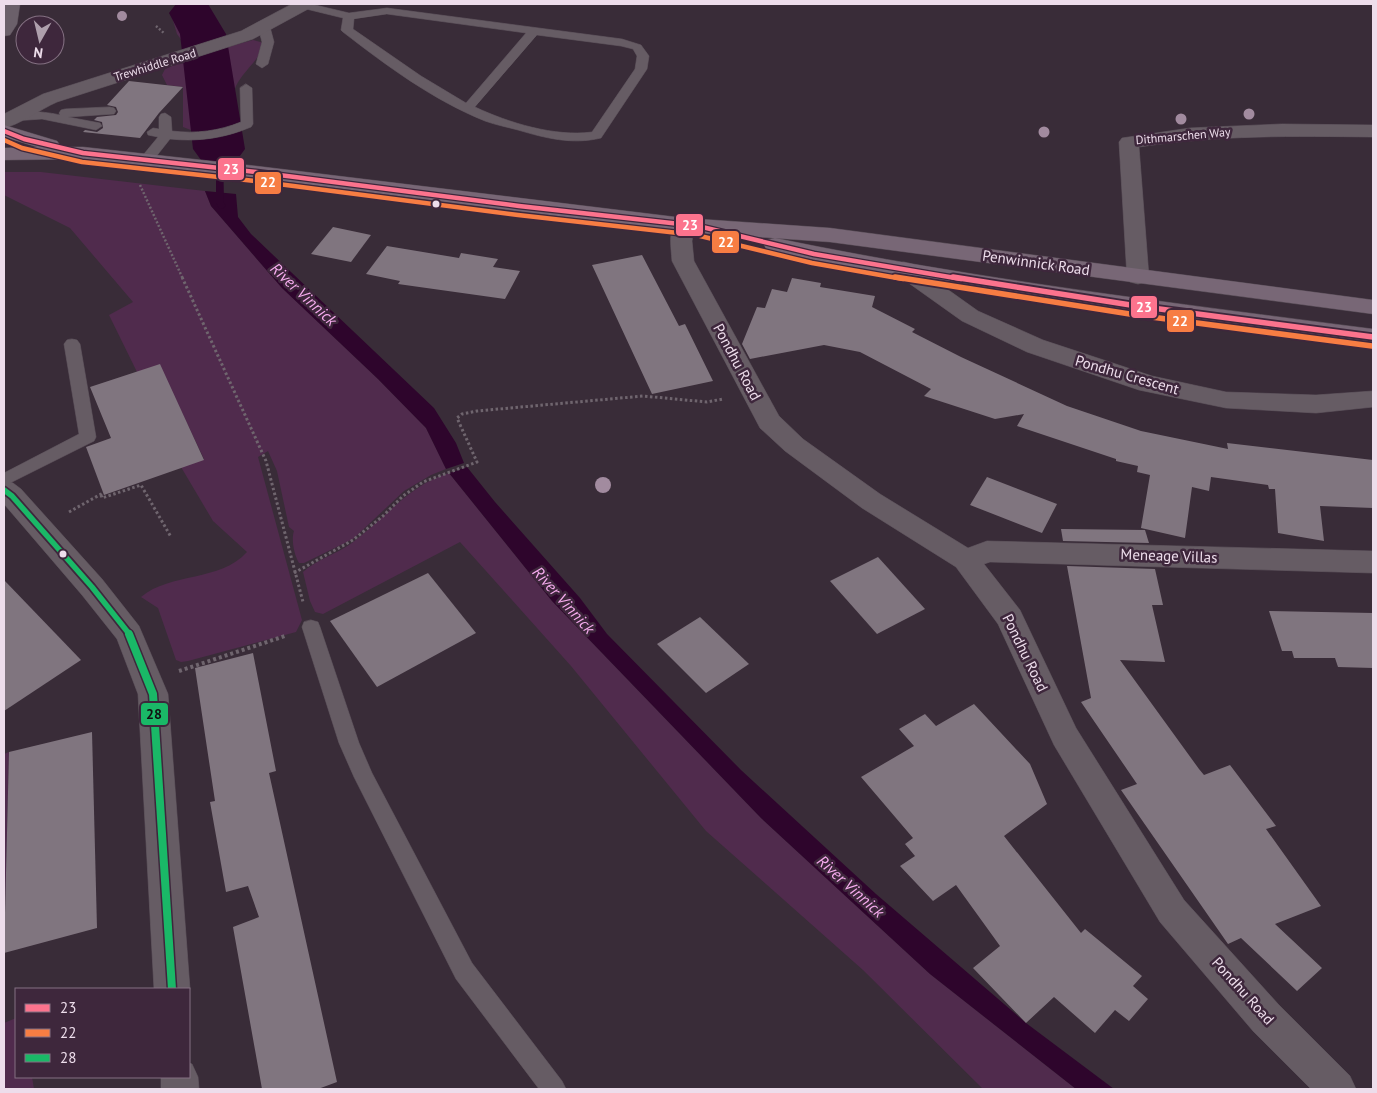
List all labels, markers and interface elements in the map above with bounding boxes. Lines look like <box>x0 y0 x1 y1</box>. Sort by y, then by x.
north arrow <box>15 15 65 65</box>
text: N <box>32 43 44 62</box>
street label: Trewhiddle Road <box>112 45 198 84</box>
street label: Dithmarschen Way <box>1135 124 1231 147</box>
line badge: 23 <box>217 157 245 181</box>
text: 23 <box>223 160 239 178</box>
line badge: 22 <box>254 171 282 195</box>
text: 22 <box>260 173 276 191</box>
unlabelled marker <box>431 199 441 209</box>
line badge: 23 <box>675 213 704 237</box>
text: 23 <box>682 216 698 234</box>
line badge: 22 <box>711 230 740 254</box>
text: 22 <box>718 233 734 251</box>
street label: Penwinnick Road <box>981 246 1091 279</box>
water label: River Vinnick <box>267 258 342 330</box>
line badge: 23 <box>1130 295 1158 319</box>
text: 23 <box>1136 298 1152 316</box>
line badge: 22 <box>1166 309 1195 333</box>
text: 22 <box>1172 312 1188 330</box>
street label: Pondhu Road <box>709 320 766 403</box>
street label: Pondhu Crescent <box>1073 351 1181 398</box>
street label: Meneage Villas <box>1120 544 1218 567</box>
unlabelled marker <box>58 549 68 559</box>
water label: River Vinnick <box>529 562 600 638</box>
street label: Pondhu Road <box>998 611 1052 695</box>
line badge: 28 <box>140 702 169 726</box>
text: 28 <box>146 705 162 723</box>
water label: River Vinnick <box>813 851 889 922</box>
street label: Pondhu Road <box>1208 953 1279 1028</box>
legend <box>15 988 190 1078</box>
text: 23 <box>60 998 76 1017</box>
text: 22 <box>60 1023 76 1042</box>
text: 28 <box>60 1048 76 1067</box>

